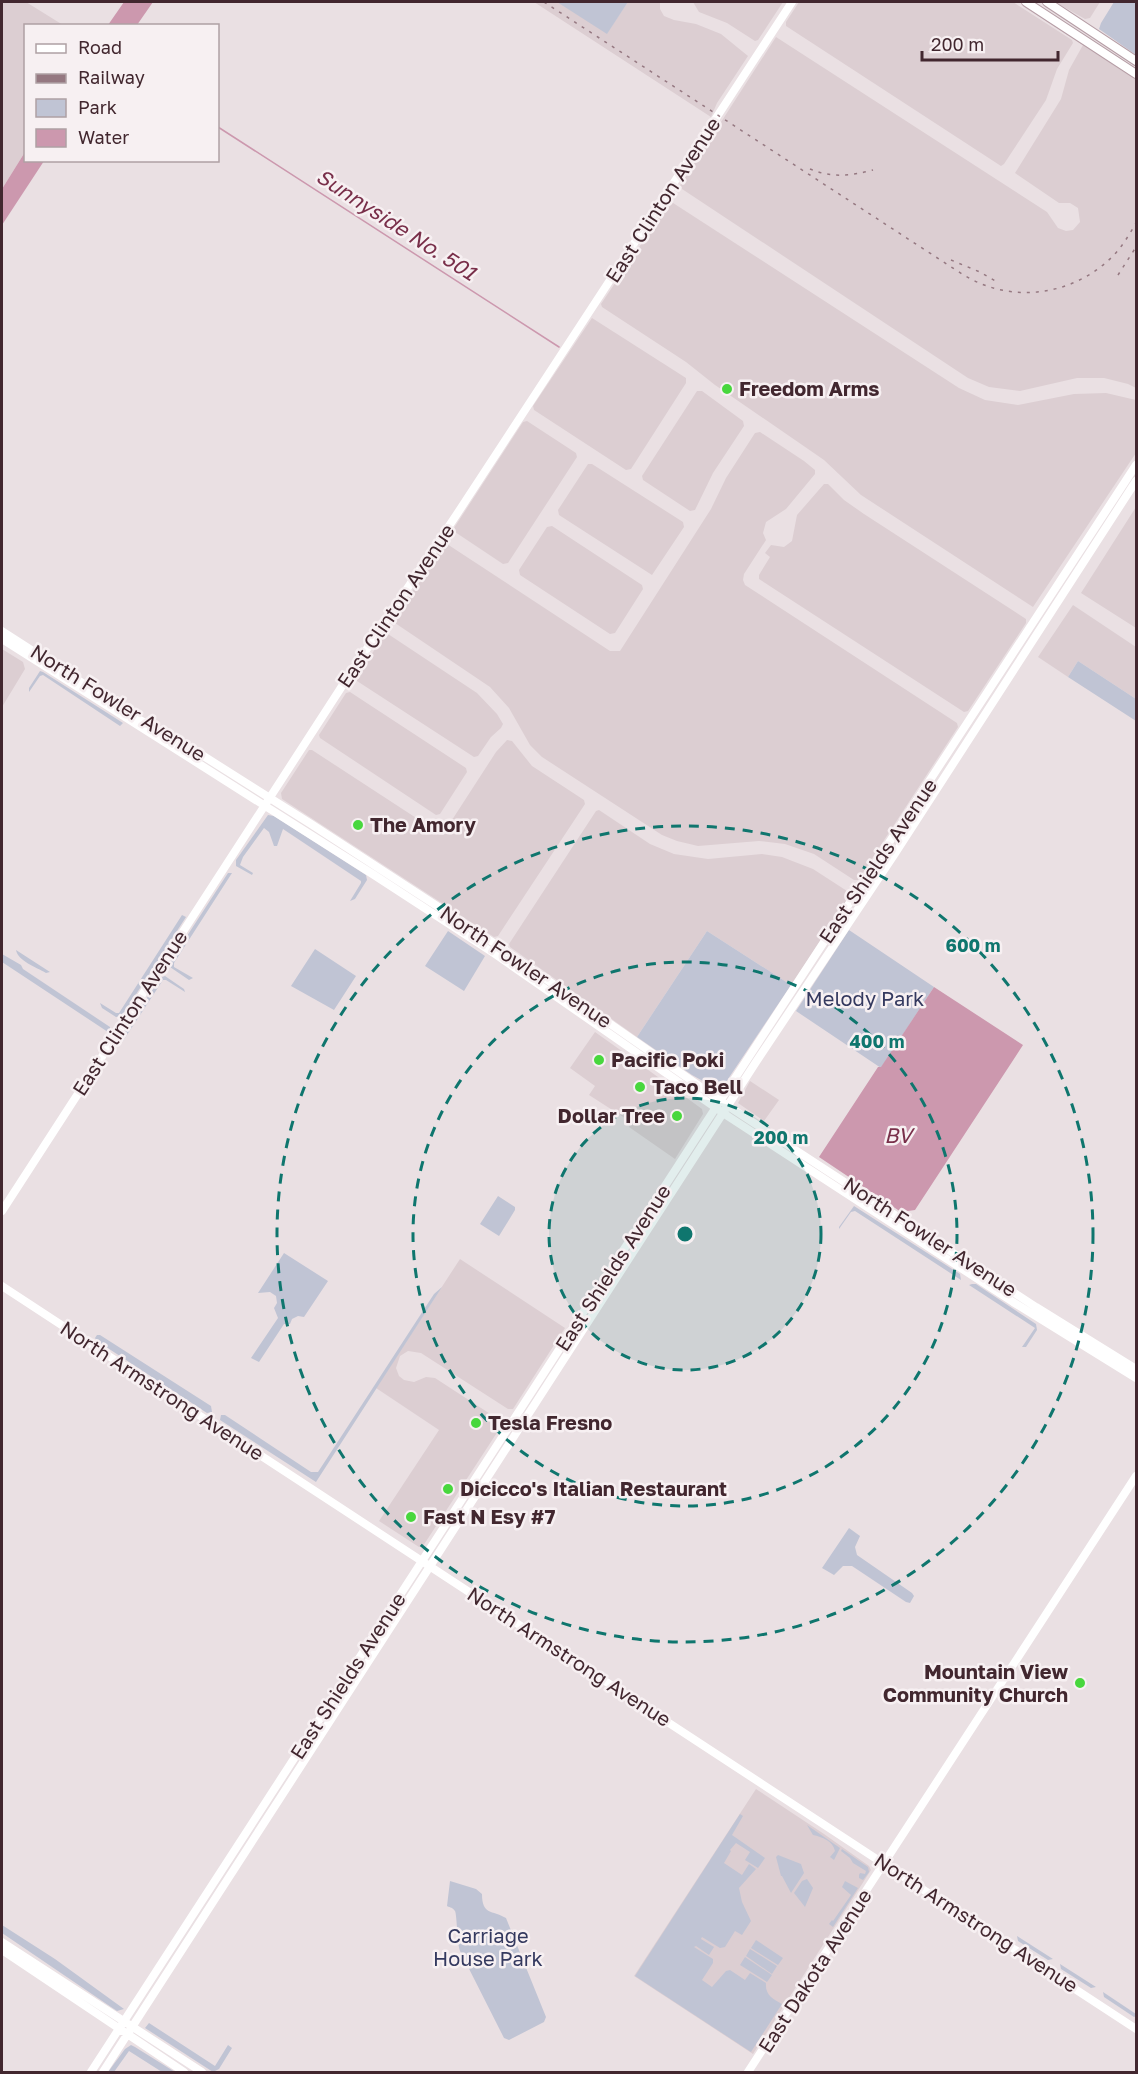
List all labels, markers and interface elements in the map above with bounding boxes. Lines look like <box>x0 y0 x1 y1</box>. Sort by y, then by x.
legend <box>24 24 219 162</box>
scale bar <box>922 24 1058 62</box>
text: 200 m <box>931 33 984 55</box>
text: Road <box>78 36 122 58</box>
text: Railway <box>78 66 145 88</box>
text: Park <box>78 96 117 118</box>
street label: East Clinton Avenue <box>600 112 725 287</box>
text: Water <box>78 126 129 148</box>
water label: Sunnyside No. 501 <box>312 163 482 286</box>
place label: Freedom Arms <box>739 376 880 400</box>
marker: Freedom Arms <box>720 382 734 396</box>
street label: East Clinton Avenue <box>331 519 459 692</box>
street label: North Fowler Avenue <box>27 639 210 766</box>
street label: East Shields Avenue <box>813 773 941 947</box>
place label: The Amory <box>370 812 476 836</box>
marker: The Amory <box>351 818 365 832</box>
street label: North Fowler Avenue <box>436 900 617 1032</box>
street label: East Clinton Avenue <box>67 925 192 1100</box>
text: 600 m <box>945 934 1001 956</box>
park label: Melody Park <box>806 986 924 1010</box>
text: 400 m <box>850 1030 904 1052</box>
place label: Pacific Poki <box>611 1047 724 1071</box>
marker: Pacific Poki <box>592 1053 606 1067</box>
place label: Taco Bell <box>652 1074 743 1098</box>
marker: Taco Bell <box>633 1080 647 1094</box>
place label: Dollar Tree <box>558 1103 665 1127</box>
marker: Dollar Tree <box>670 1109 684 1123</box>
water label: BV <box>884 1122 916 1148</box>
text: 200 m <box>754 1126 808 1148</box>
street label: North Fowler Avenue <box>839 1171 1022 1301</box>
street label: East Shields Avenue <box>549 1180 675 1355</box>
centre of rings <box>675 1224 695 1244</box>
street label: North Armstrong Avenue <box>56 1315 269 1465</box>
place label: Tesla Fresno <box>488 1410 612 1434</box>
marker: Tesla Fresno <box>469 1416 483 1430</box>
place label: Dicicco's Italian Restaurant <box>460 1476 727 1500</box>
marker: Dicicco's Italian Restaurant <box>441 1482 455 1496</box>
place label: Fast N Esy #7 <box>423 1504 555 1528</box>
marker: Fast N Esy #7 <box>404 1510 418 1524</box>
street label: North Armstrong Avenue <box>463 1581 676 1731</box>
street label: East Shields Avenue <box>284 1588 410 1763</box>
place label: Mountain View Community Church <box>883 1659 1068 1706</box>
marker: Mountain View Community Church <box>1073 1676 1087 1690</box>
street label: North Armstrong Avenue <box>870 1847 1083 1997</box>
street label: East Dakota Avenue <box>752 1884 876 2057</box>
park label: Carriage House Park <box>433 1923 543 1970</box>

